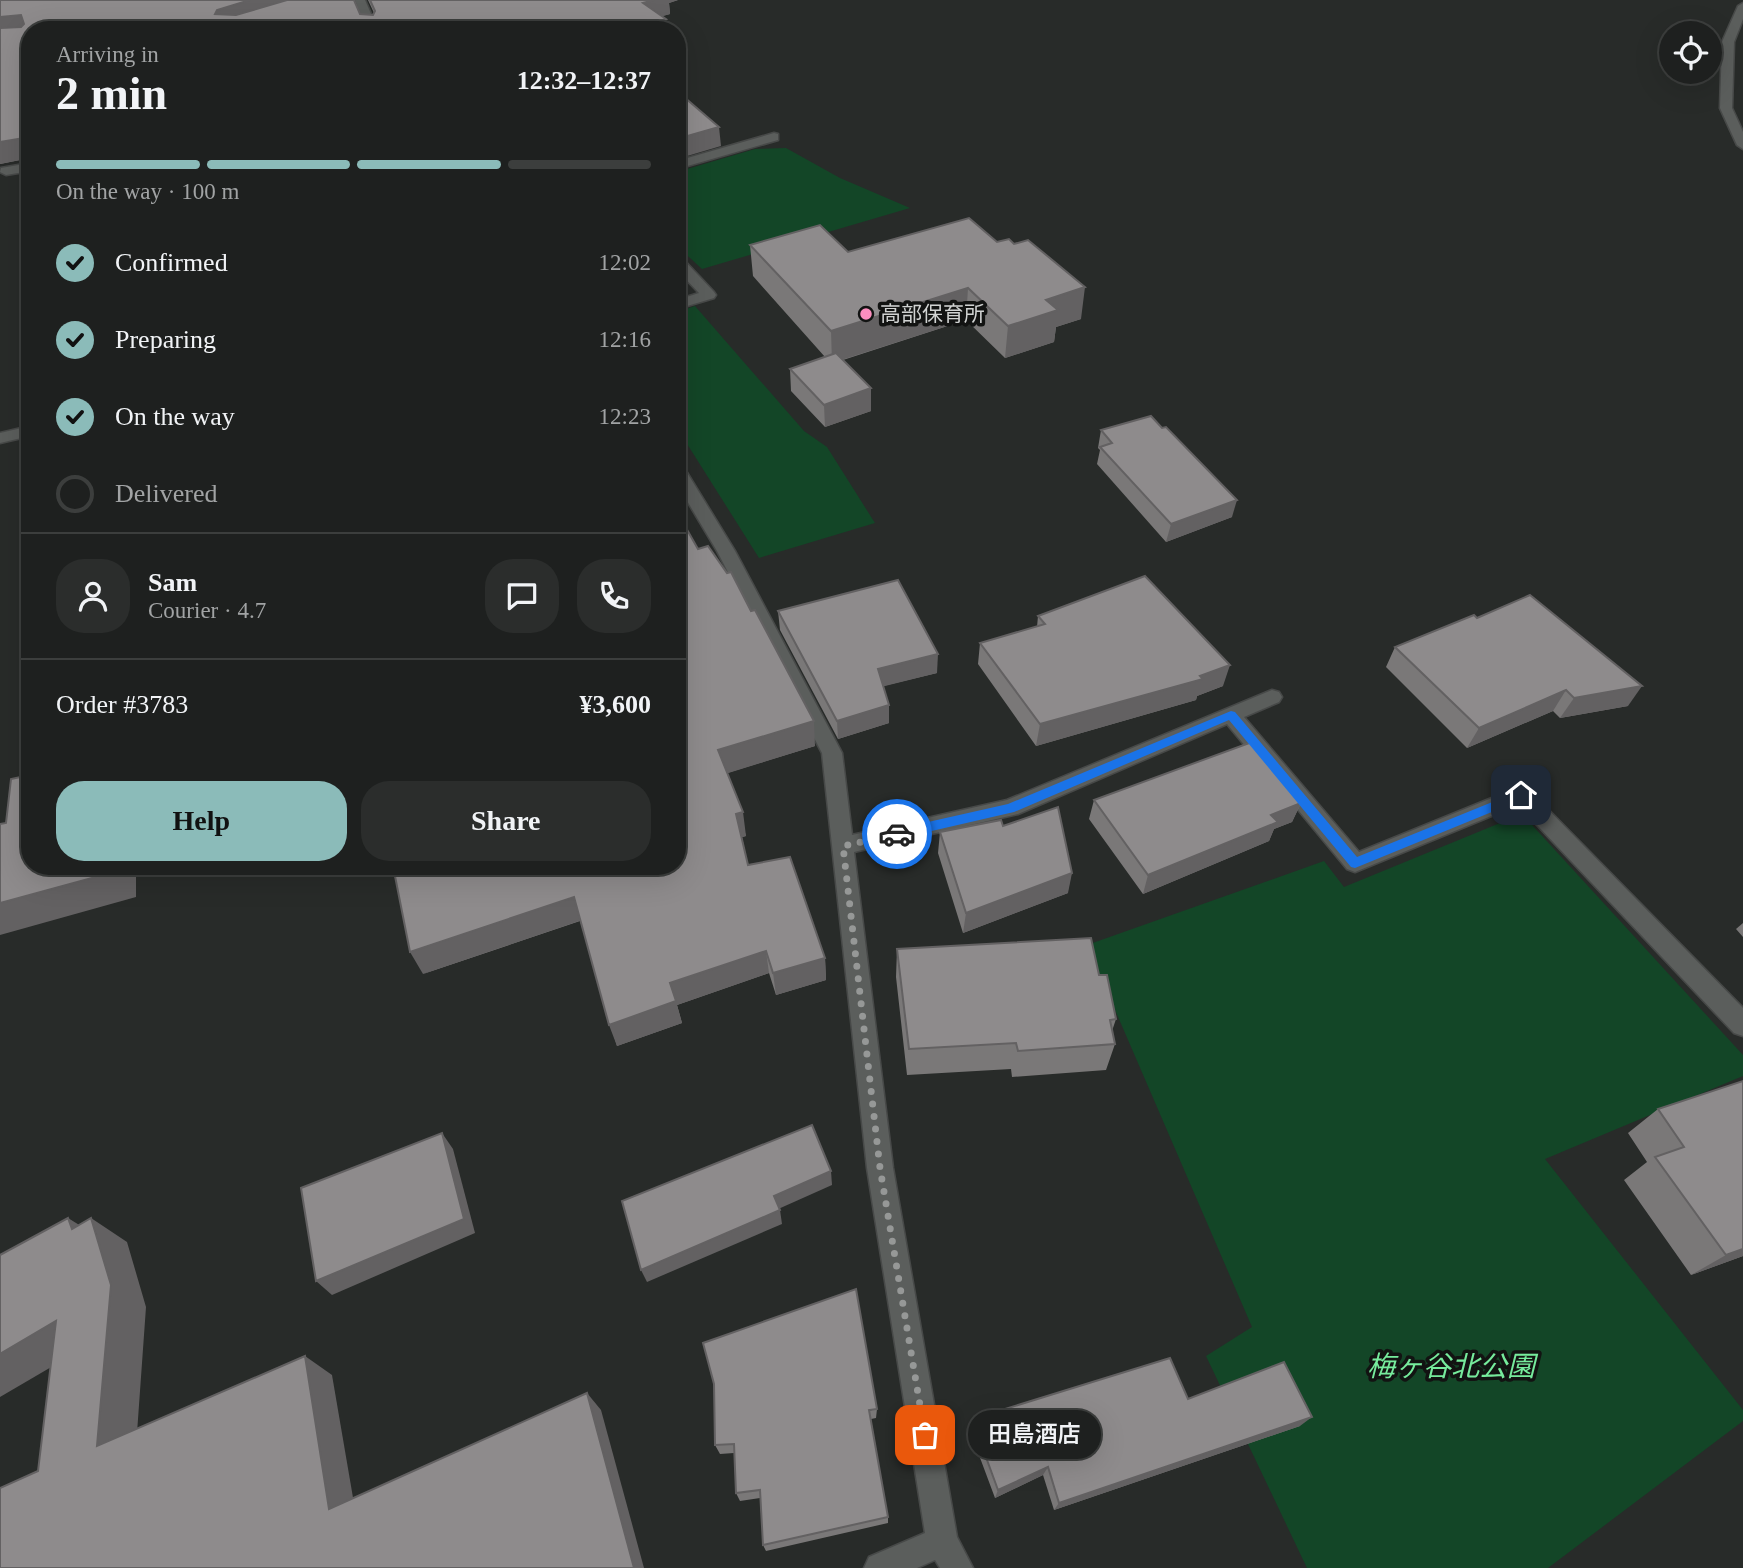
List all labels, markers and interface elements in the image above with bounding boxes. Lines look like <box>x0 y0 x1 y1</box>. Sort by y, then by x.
map controls <box>1659 21 1722 84</box>
button: locate <box>1659 21 1722 84</box>
text: Arriving in <box>56 42 159 67</box>
text: 12:32–12:37 <box>517 66 651 95</box>
text: 2 min <box>56 68 167 119</box>
text: On the way · 100 m <box>56 179 239 204</box>
icon: check <box>56 244 94 282</box>
text: Confirmed <box>115 248 228 277</box>
text: 12:02 <box>599 250 651 275</box>
place label: 高部保育所 <box>880 302 985 326</box>
marker: 高部保育所 <box>858 306 874 322</box>
icon: check <box>56 321 94 359</box>
text: Preparing <box>115 325 216 354</box>
text: 12:16 <box>599 327 651 352</box>
icon: check <box>56 398 94 436</box>
text: On the way <box>115 402 235 431</box>
text: 12:23 <box>599 404 651 429</box>
text: Delivered <box>115 479 218 508</box>
button: person <box>56 559 130 633</box>
button: chat <box>485 559 559 633</box>
button: phone <box>577 559 651 633</box>
text: Sam <box>148 568 197 597</box>
text: Courier · 4.7 <box>148 598 266 623</box>
text: Order #3783 <box>56 690 188 719</box>
text: ¥3,600 <box>580 690 651 719</box>
pin <box>1491 765 1551 825</box>
icon: home <box>1502 776 1540 814</box>
button: Help <box>56 781 347 861</box>
button: Share <box>361 781 651 861</box>
courier <box>862 799 932 869</box>
icon: car <box>878 815 916 853</box>
park label: 梅ヶ谷北公園 <box>1367 1351 1539 1382</box>
pin <box>895 1405 955 1465</box>
callout: 田島酒店 <box>967 1410 1100 1460</box>
icon: bag <box>906 1416 944 1454</box>
text: 田島酒店 <box>989 1422 1081 1447</box>

